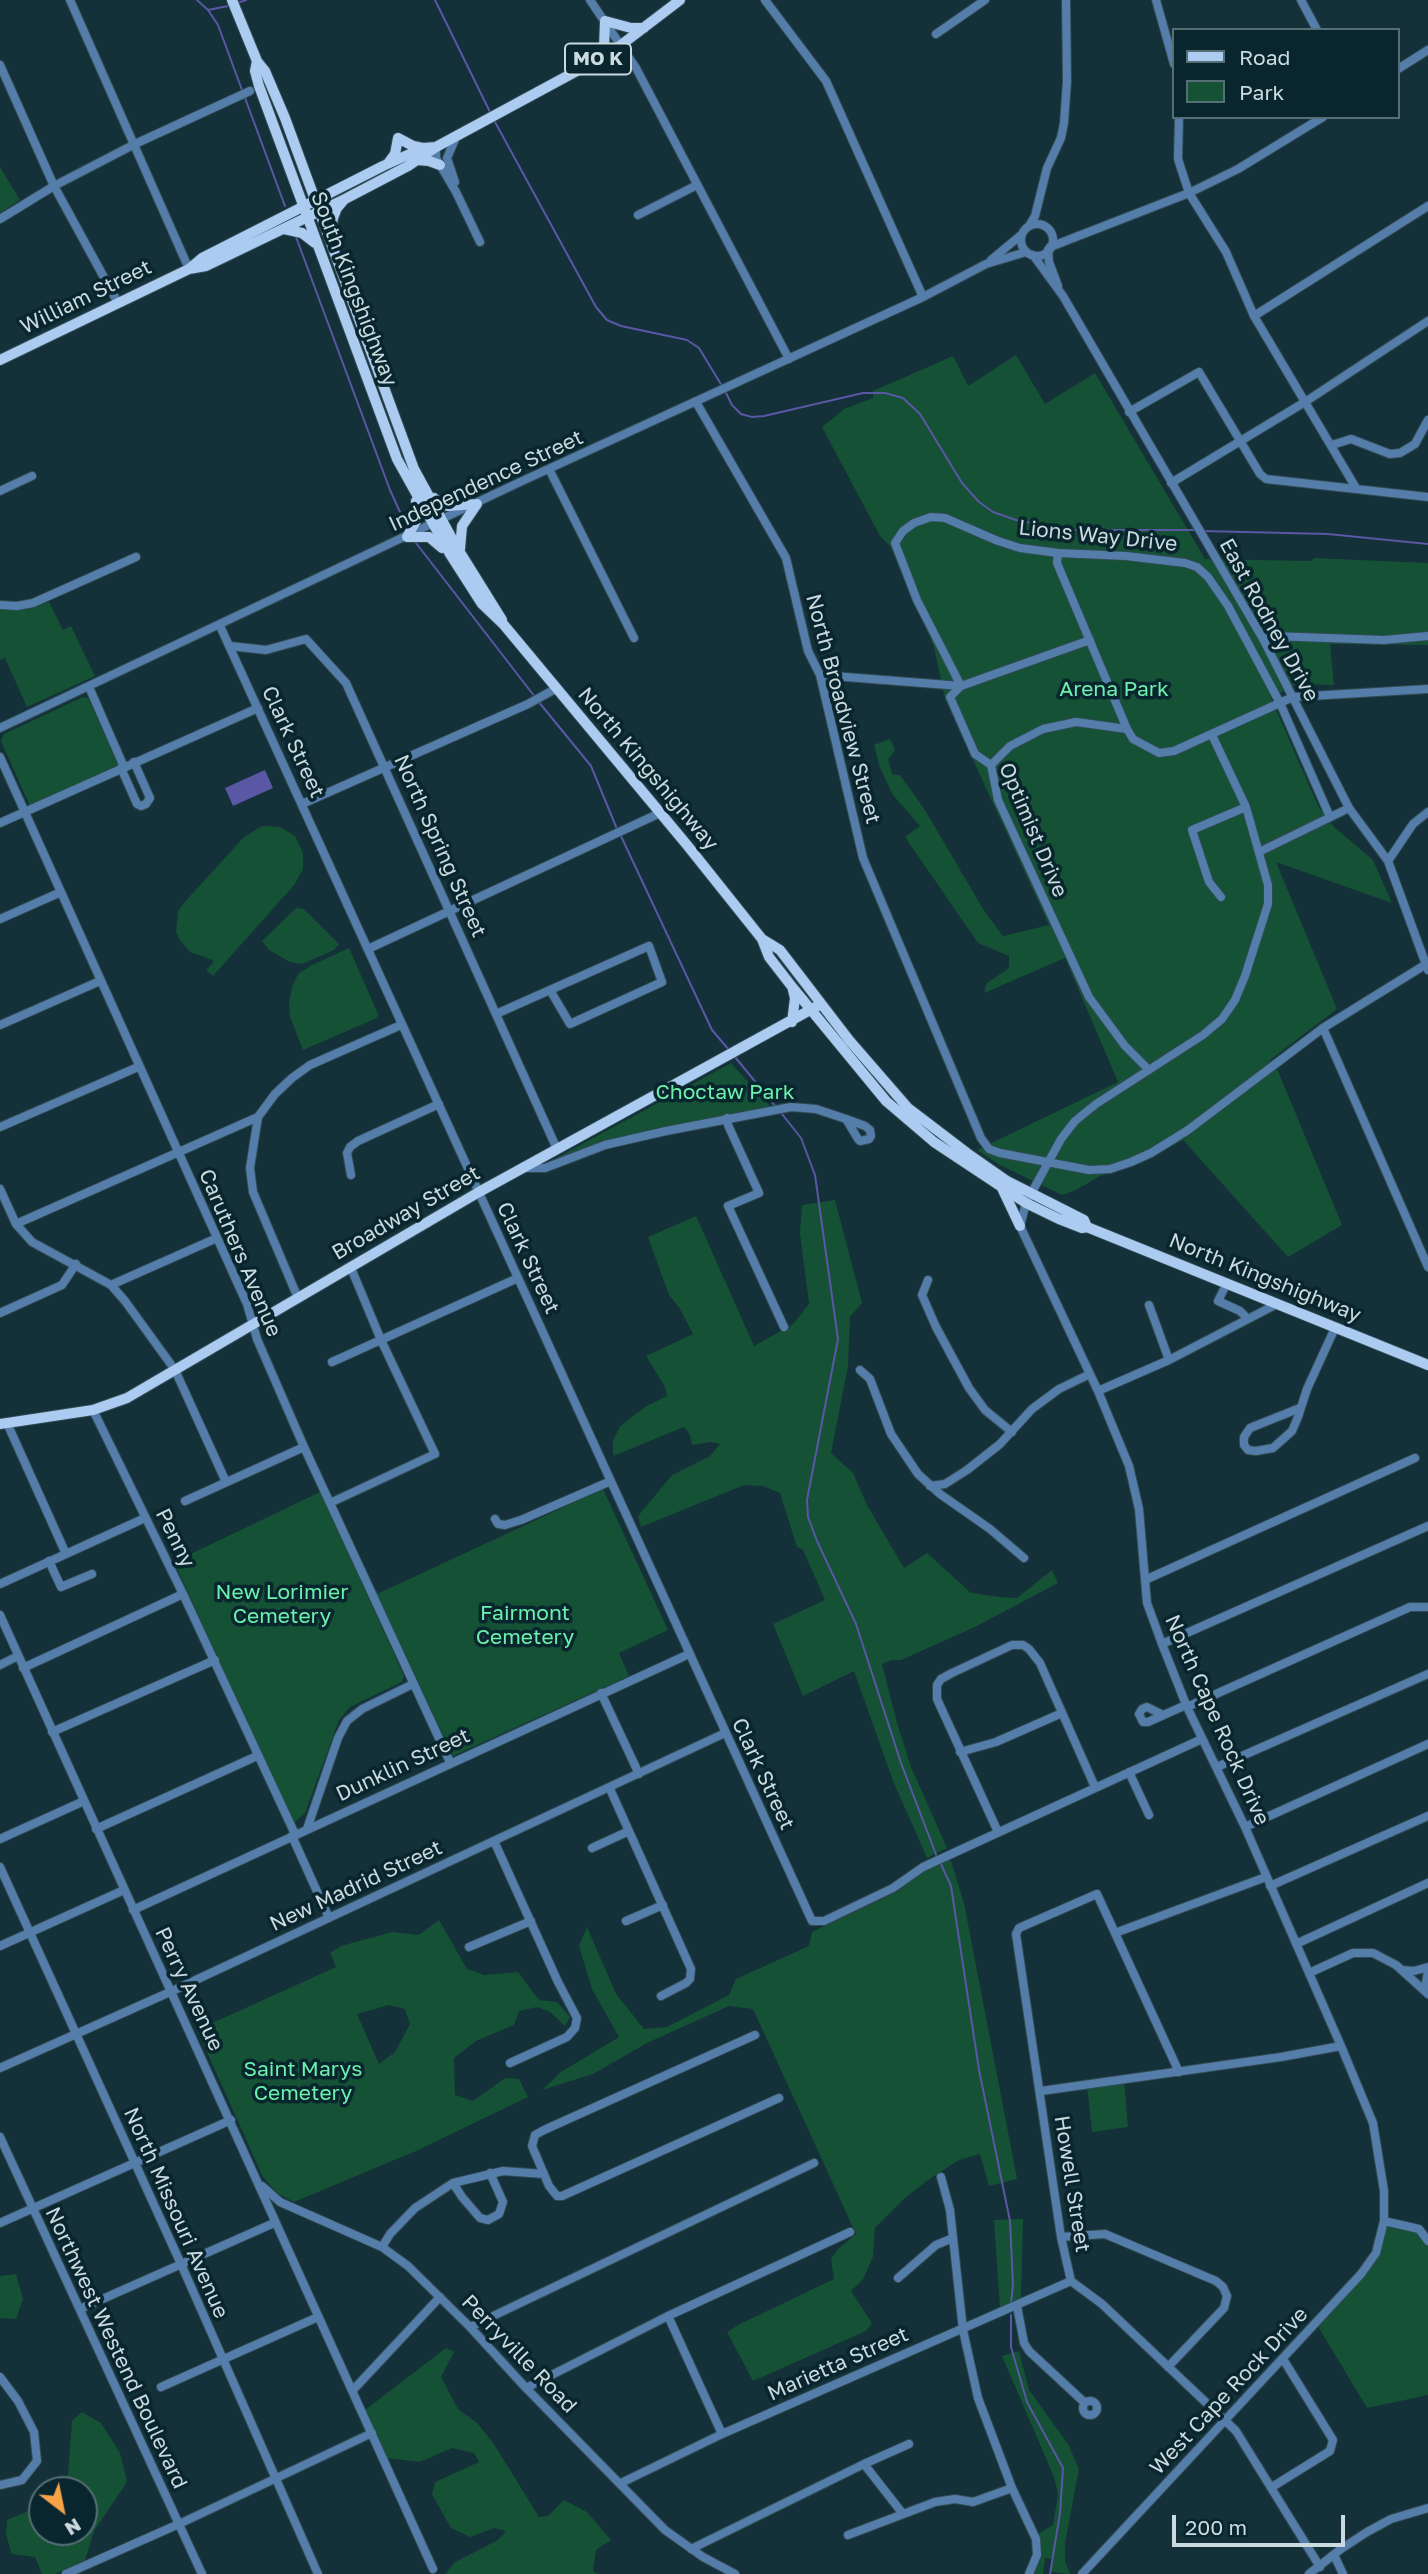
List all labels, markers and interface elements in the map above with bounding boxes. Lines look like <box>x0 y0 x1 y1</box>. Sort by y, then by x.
legend <box>1172 28 1400 119</box>
road number: MO K <box>565 44 631 74</box>
text: Road <box>1239 44 1290 70</box>
text: Park <box>1239 79 1284 105</box>
street label: South Kingshighway <box>305 188 403 390</box>
street label: William Street <box>16 254 156 340</box>
street label: Independence Street <box>385 425 587 537</box>
street label: Lions Way Drive <box>1017 515 1179 557</box>
street label: East Rodney Drive <box>1214 534 1324 706</box>
street label: North Broadview Street <box>800 591 886 827</box>
park label: Arena Park <box>1059 676 1169 702</box>
street label: Clark Street <box>256 682 330 802</box>
street label: North Kingshighway <box>573 682 723 856</box>
street label: North Spring Street <box>388 751 492 941</box>
street label: Optimist Drive <box>993 759 1073 901</box>
park label: Choctaw Park <box>655 1079 795 1105</box>
street label: Broadway Street <box>328 1160 484 1266</box>
street label: Caruthers Avenue <box>193 1166 287 1340</box>
street label: Clark Street <box>491 1198 565 1318</box>
street label: North Kingshighway <box>1165 1228 1365 1328</box>
street label: Penny <box>150 1504 200 1572</box>
park label: New Lorimier Cemetery <box>216 1579 348 1629</box>
park label: Fairmont Cemetery <box>476 1600 574 1650</box>
street label: North Cape Rock Drive <box>1159 1611 1275 1829</box>
street label: Clark Street <box>726 1714 800 1834</box>
street label: Dunklin Street <box>332 1723 474 1807</box>
street label: New Madrid Street <box>266 1835 446 1937</box>
street label: Perry Avenue <box>149 1923 229 2055</box>
park label: Saint Marys Cemetery <box>244 2056 362 2106</box>
street label: North Missouri Avenue <box>118 2104 234 2322</box>
street label: Howell Street <box>1049 2114 1095 2254</box>
street label: Northwest Westend Boulevard <box>40 2203 192 2493</box>
street label: Perryville Road <box>456 2290 582 2418</box>
street label: West Cape Rock Drive <box>1145 2302 1313 2480</box>
street label: Marietta Street <box>764 2322 912 2406</box>
north arrow <box>28 2476 98 2546</box>
scale bar <box>1176 2500 1349 2544</box>
text: N <box>61 2514 86 2541</box>
text: 200 m <box>1185 2514 1247 2540</box>

